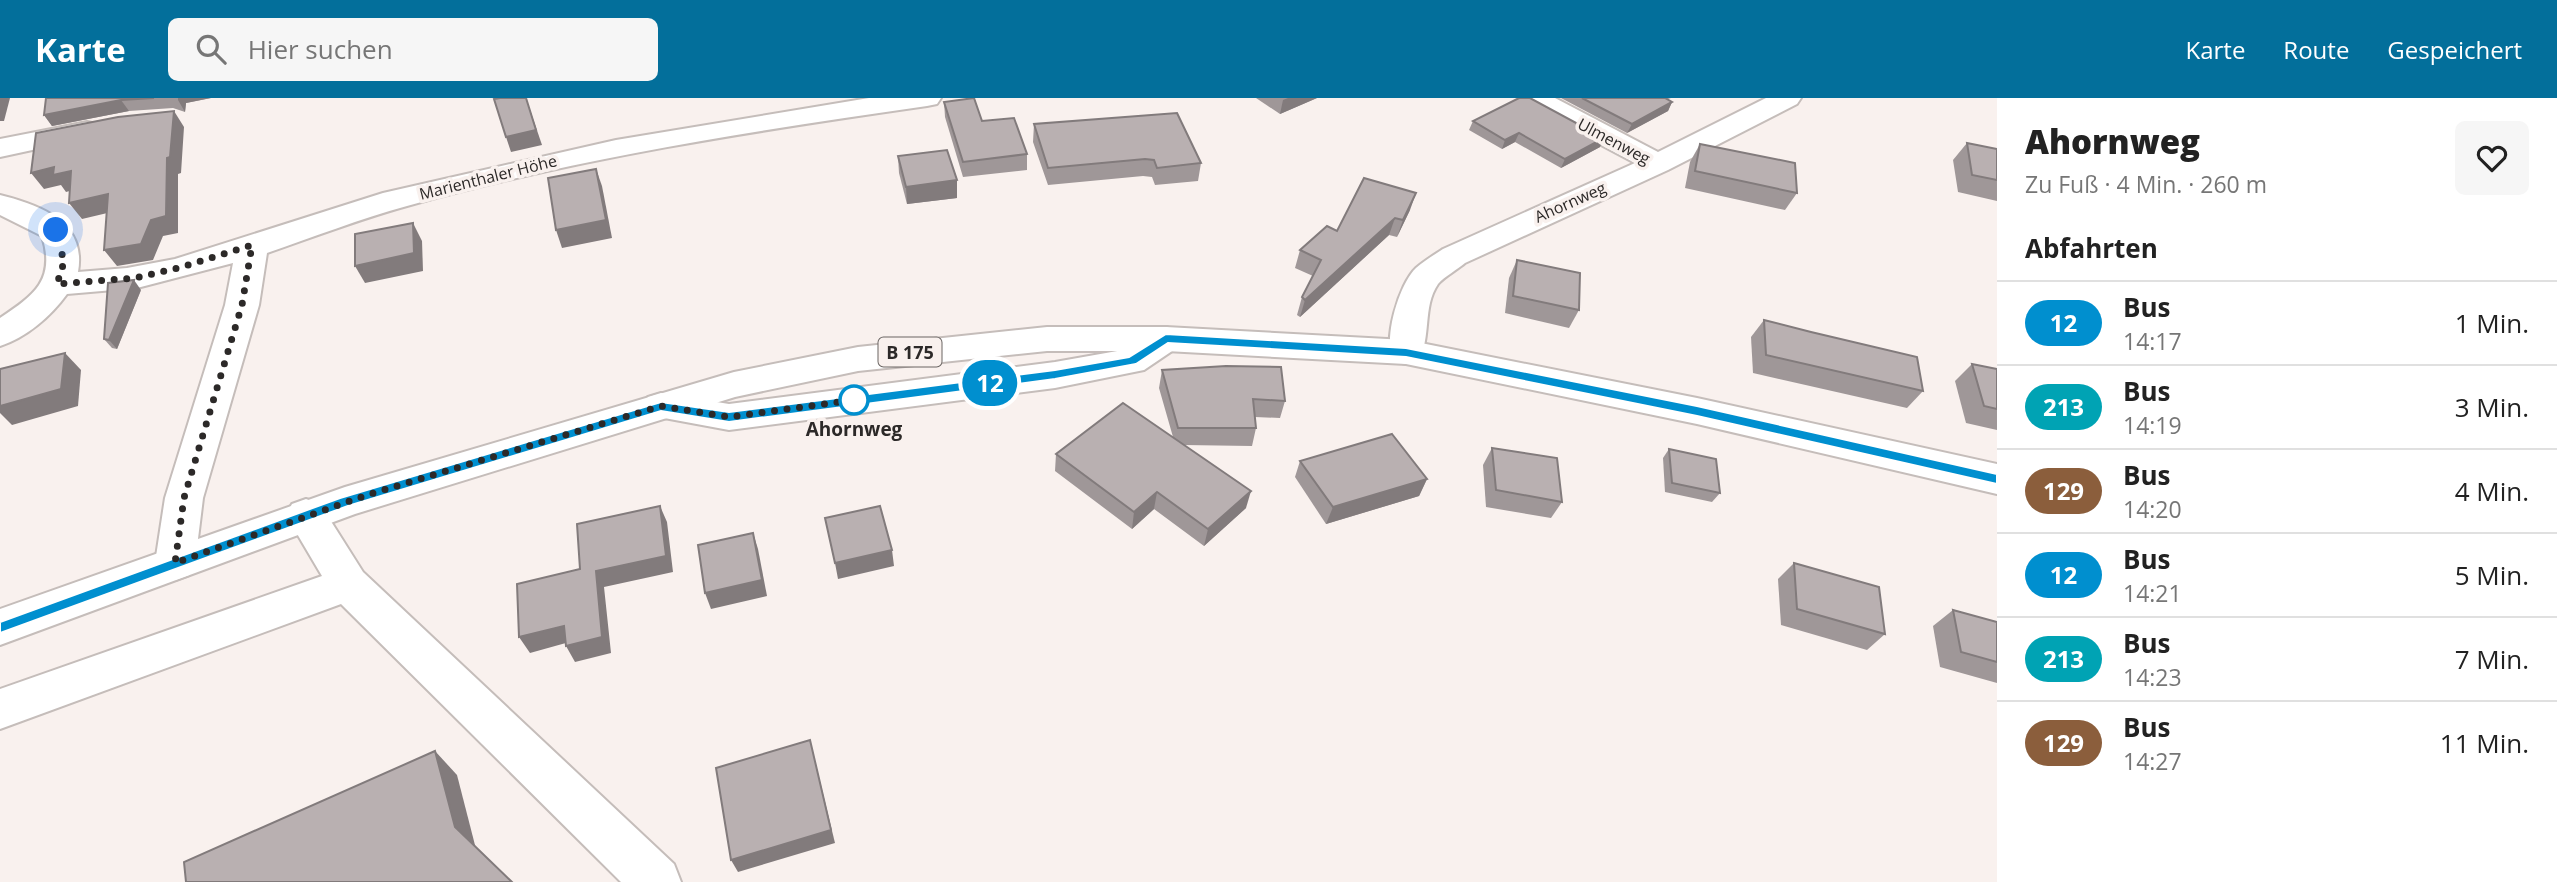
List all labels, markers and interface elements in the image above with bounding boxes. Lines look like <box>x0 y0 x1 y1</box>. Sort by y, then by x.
search box <box>168 18 658 81</box>
text: Karte <box>35 27 126 72</box>
icon: search <box>192 30 230 68</box>
text: Hier suchen <box>248 31 393 67</box>
text: Karte <box>2185 33 2245 66</box>
text: Route <box>2283 33 2349 66</box>
text: Gespeichert <box>2387 33 2522 66</box>
street label: Ulmenweg <box>1574 113 1654 169</box>
text: Ahornweg <box>2025 119 2200 164</box>
button: heart <box>2455 121 2529 195</box>
street label: Marienthaler Höhe <box>417 149 559 205</box>
text: Zu Fuß · 4 Min. · 260 m <box>2025 168 2267 200</box>
street label: Ahornweg <box>1531 176 1609 228</box>
your location <box>38 212 73 247</box>
text: Abfahrten <box>2025 230 2158 266</box>
text: Bus <box>2123 289 2170 325</box>
text: 1 Min. <box>2455 305 2529 341</box>
text: 12 <box>2050 306 2077 339</box>
text: 14:17 <box>2123 325 2182 357</box>
road number: B 175 <box>878 338 942 366</box>
line badge: 12 <box>958 360 1021 406</box>
text: 12 <box>976 366 1004 399</box>
text: Bus <box>2123 373 2170 409</box>
marker: Ahornweg <box>839 385 869 415</box>
text: 3 Min. <box>2455 389 2529 425</box>
text: 213 <box>2043 390 2084 423</box>
text: 14:19 <box>2123 409 2182 441</box>
place label: Ahornweg <box>806 416 903 442</box>
text: Bus <box>2123 457 2170 493</box>
text: 4 Min. <box>2455 473 2529 509</box>
text: 129 <box>2043 474 2084 507</box>
text: 14:20 <box>2123 493 2182 525</box>
text: Bus <box>2123 541 2170 577</box>
text: 5 Min. <box>2455 557 2529 593</box>
text: 12 <box>2050 558 2077 591</box>
text: 14:21 <box>2123 577 2182 609</box>
text: Bus <box>2123 625 2170 661</box>
text: 7 Min. <box>2455 641 2529 677</box>
text: 213 <box>2043 642 2084 675</box>
text: 14:23 <box>2123 661 2182 693</box>
text: Bus <box>2123 709 2170 745</box>
text: 11 Min. <box>2440 725 2529 761</box>
text: 129 <box>2043 726 2084 759</box>
text: 14:27 <box>2123 745 2182 777</box>

